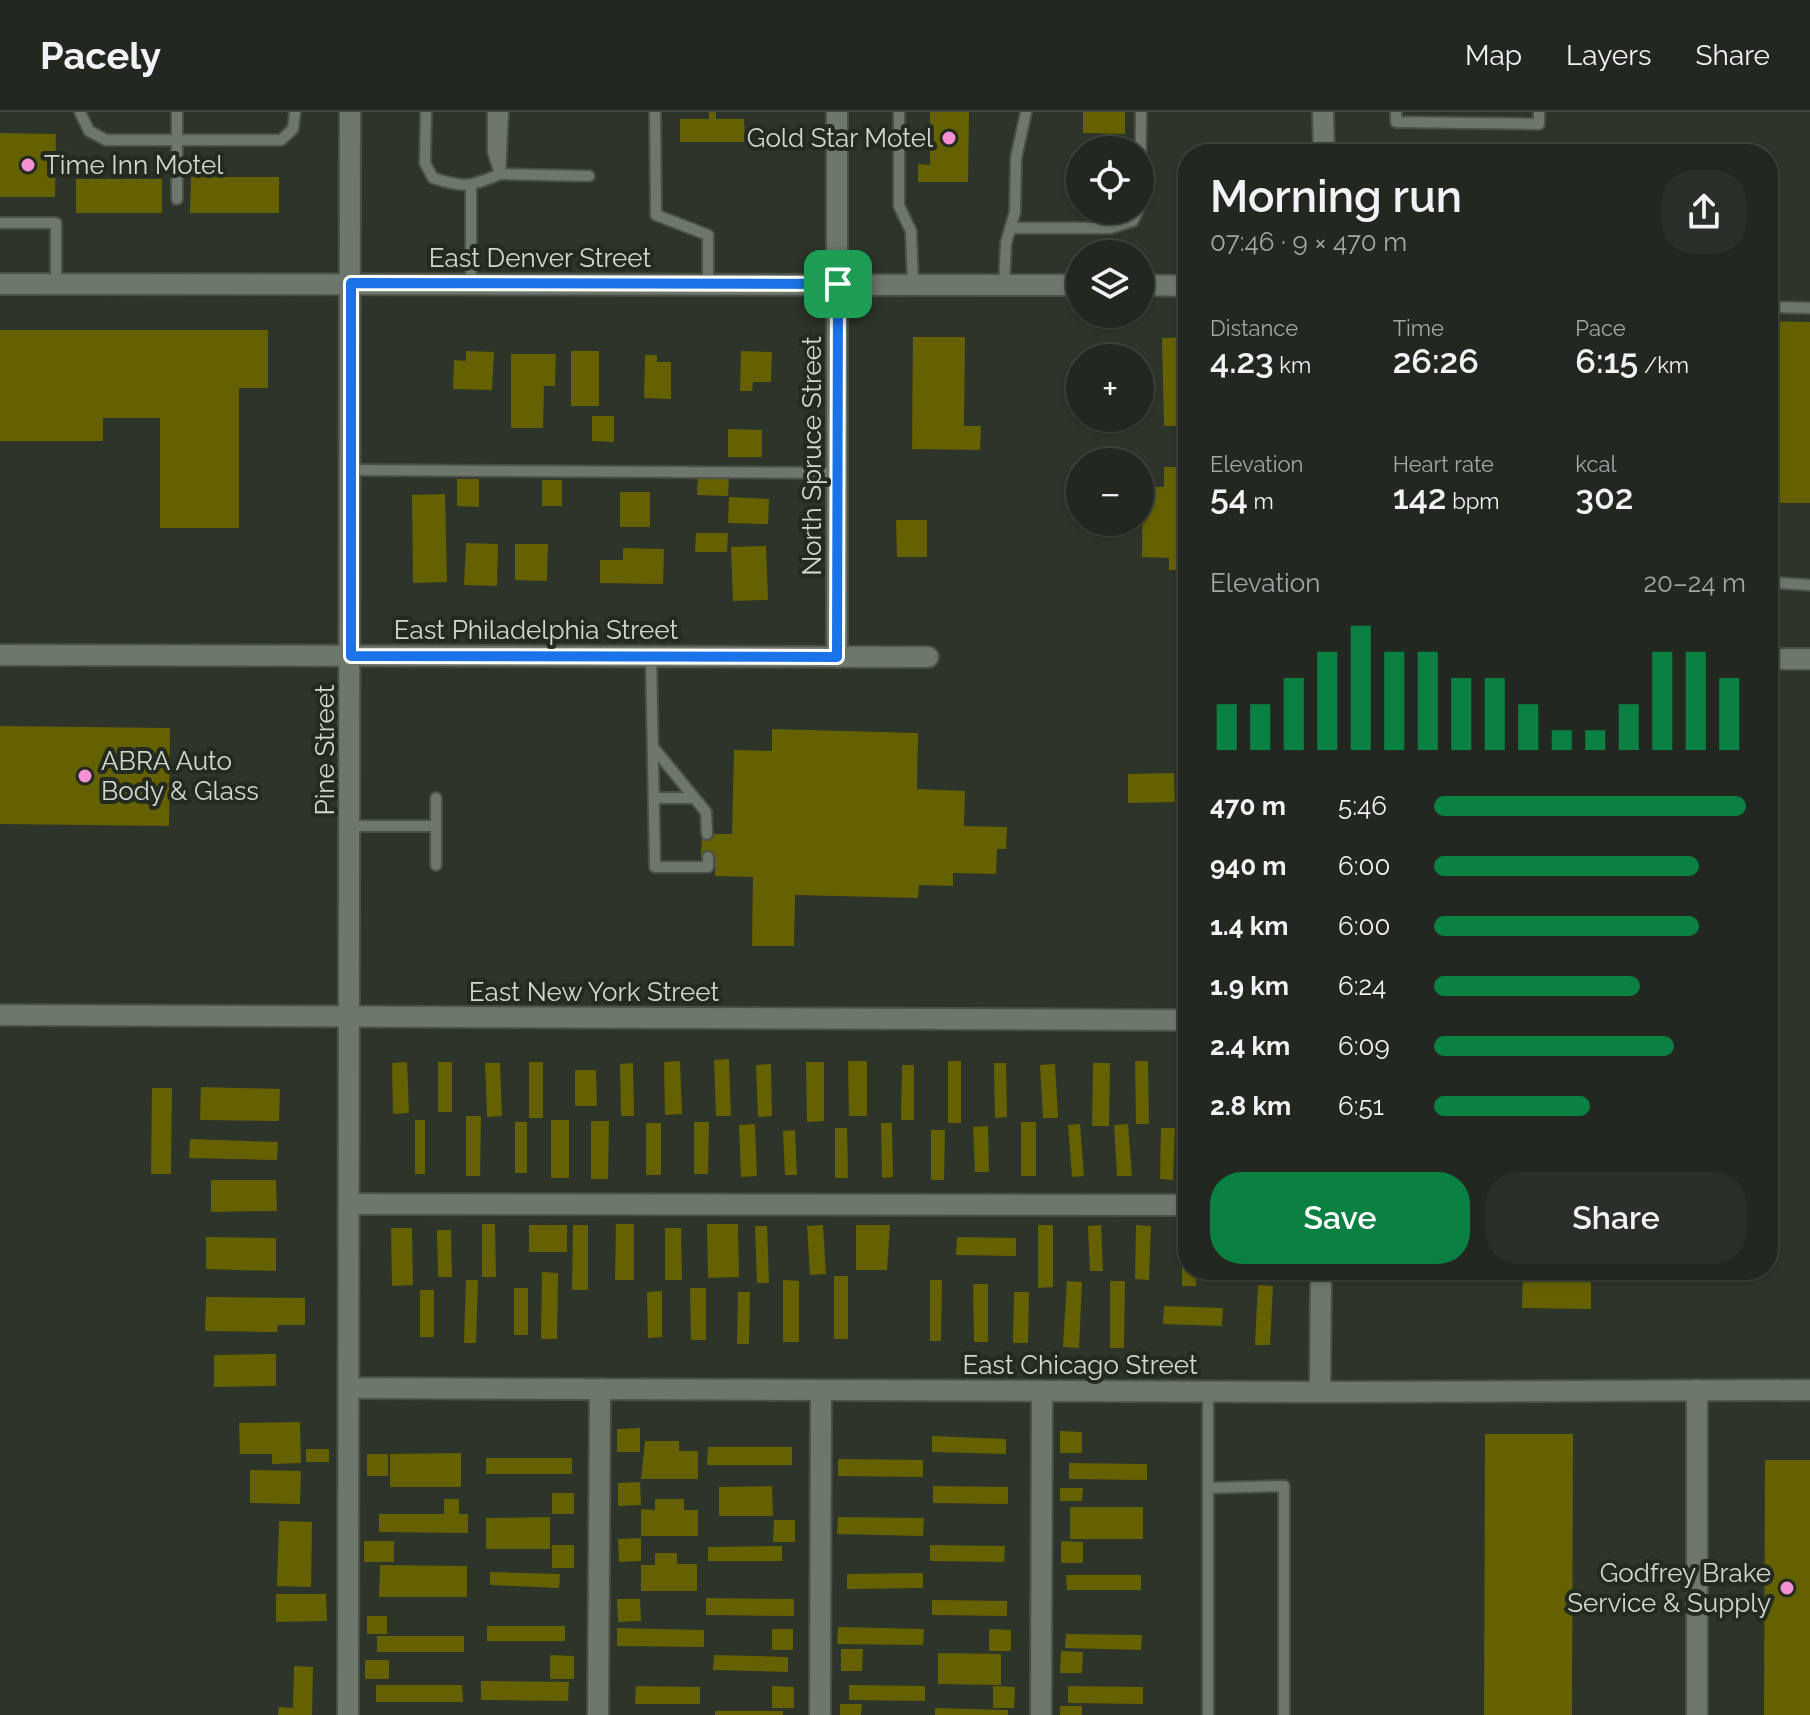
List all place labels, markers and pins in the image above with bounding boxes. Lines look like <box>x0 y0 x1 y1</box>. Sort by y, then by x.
place label: Gold Star Motel <box>747 123 934 153</box>
marker: Gold Star Motel <box>940 129 958 147</box>
place label: Time Inn Motel <box>44 150 224 180</box>
marker: Time Inn Motel <box>19 156 37 174</box>
pin <box>804 250 872 318</box>
place label: ABRA Auto Body & Glass <box>101 746 259 806</box>
marker: ABRA Auto Body & Glass <box>76 767 94 785</box>
place label: Godfrey Brake Service & Supply <box>1567 1558 1771 1618</box>
marker: Godfrey Brake Service & Supply <box>1778 1579 1796 1597</box>

